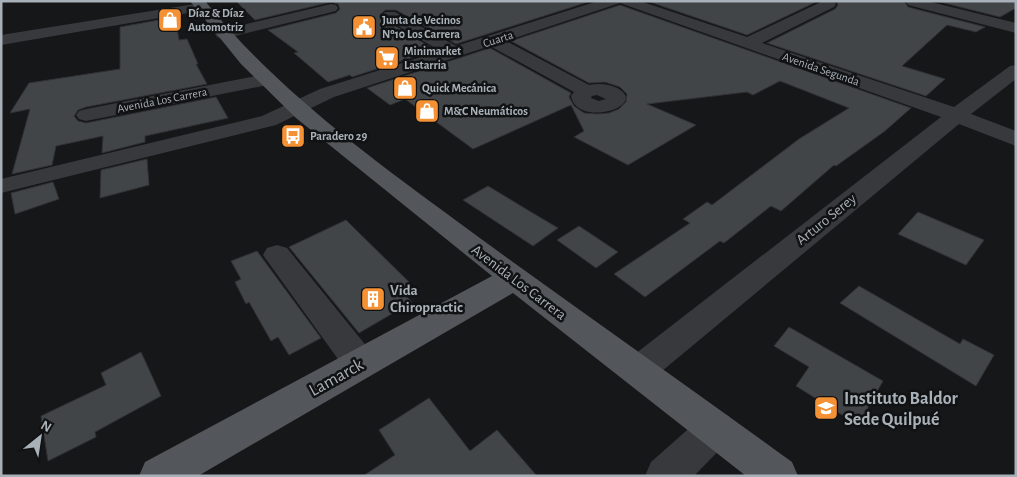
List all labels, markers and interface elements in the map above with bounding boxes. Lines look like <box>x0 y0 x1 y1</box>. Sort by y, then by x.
shop icon: Díaz & Díaz Automotriz <box>157 7 183 33</box>
place label: Díaz & Díaz Automotriz <box>188 7 244 33</box>
public building icon: Junta de Vecinos Nº10 Los Carrera <box>351 14 377 40</box>
place label: Junta de Vecinos Nº10 Los Carrera <box>382 14 461 40</box>
street label: Cuarta <box>481 28 515 49</box>
supermarket icon: Minimarket Lastarria <box>374 45 400 71</box>
place label: Minimarket Lastarria <box>404 45 461 71</box>
street label: Avenida Segunda <box>781 50 861 88</box>
shop icon: Quick Mecánica <box>392 75 418 101</box>
place label: Quick Mecánica <box>422 82 497 95</box>
street label: Avenida Los Carrera <box>116 85 208 115</box>
shop icon: M&C Neumáticos <box>414 98 440 124</box>
place label: M&C Neumáticos <box>444 105 528 117</box>
bus stop icon: Paradero 29 <box>280 123 306 149</box>
place label: Paradero 29 <box>310 130 367 142</box>
street label: Arturo Serey <box>794 190 860 248</box>
street label: Avenida Los Carrera <box>469 242 569 323</box>
place label: Vida Chiropractic <box>390 283 463 315</box>
building icon: Vida Chiropractic <box>360 286 386 312</box>
street label: Lamarck <box>306 355 367 400</box>
place label: Instituto Baldor Sede Quilpué <box>844 390 959 429</box>
school or university icon: Instituto Baldor Sede Quilpué <box>813 395 839 421</box>
north arrow <box>15 412 65 462</box>
text: N <box>38 418 54 435</box>

